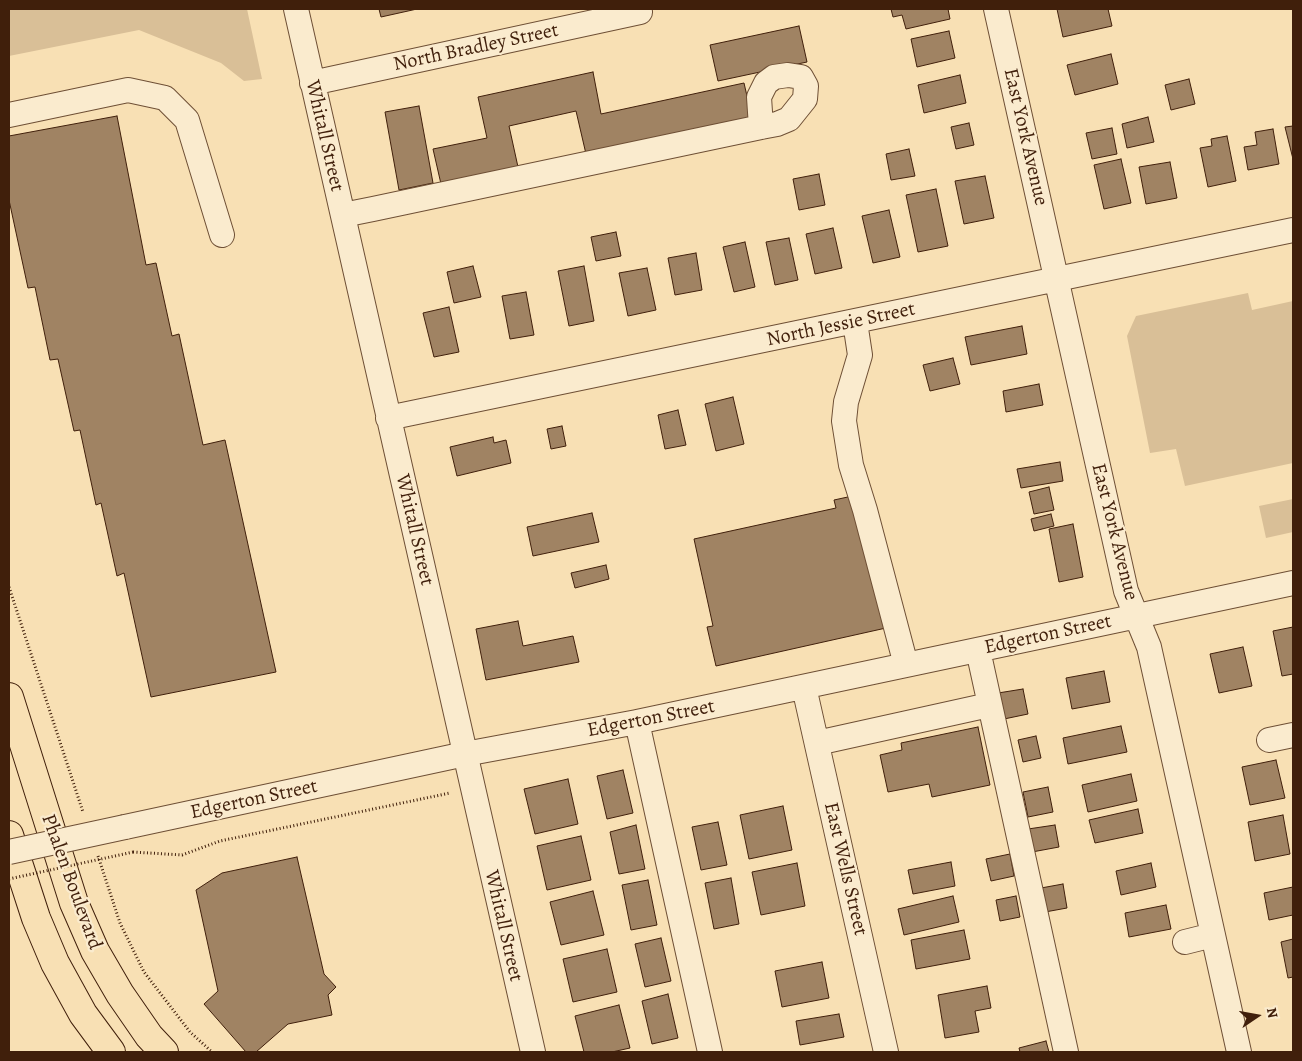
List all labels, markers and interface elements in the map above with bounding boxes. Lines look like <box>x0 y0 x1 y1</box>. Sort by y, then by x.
street label: North Bradley Street <box>391 19 561 77</box>
street label: East York Avenue <box>998 66 1052 208</box>
street label: Whitall Street <box>300 78 348 194</box>
street label: North Jessie Street <box>764 298 918 352</box>
street label: East York Avenue <box>1085 461 1143 603</box>
street label: Whitall Street <box>390 472 438 588</box>
street label: Edgerton Street <box>982 610 1114 660</box>
street label: Edgerton Street <box>585 695 717 743</box>
street label: Edgerton Street <box>188 775 320 825</box>
street label: East Wells Street <box>818 800 872 938</box>
street label: Phalen Boulevard <box>35 811 107 953</box>
street label: Whitall Street <box>479 868 527 984</box>
north arrow <box>1232 991 1282 1041</box>
text: N <box>1262 1006 1283 1020</box>

